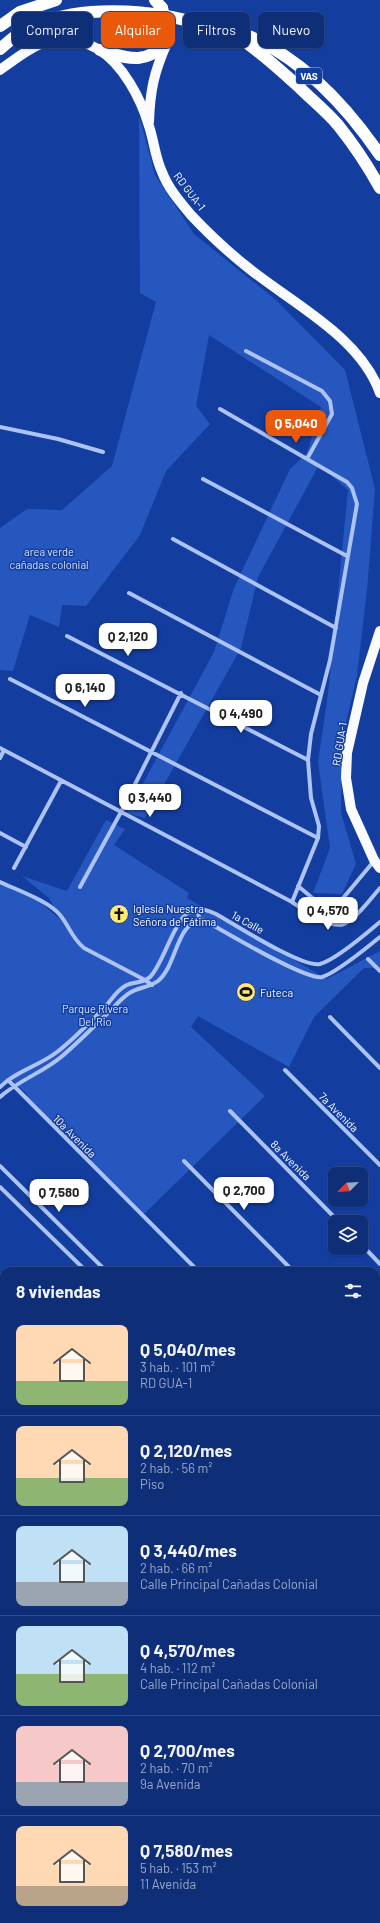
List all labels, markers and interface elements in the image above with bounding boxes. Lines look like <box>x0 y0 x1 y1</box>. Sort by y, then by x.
chip: Comprar <box>12 12 93 48</box>
chip: Alquilar <box>101 12 175 48</box>
chip: Filtros <box>183 12 250 48</box>
chip: Nuevo <box>258 12 324 48</box>
road number: VAS <box>296 68 322 84</box>
street label: RD GUA-1 <box>171 169 209 213</box>
pin: Q 5,040 <box>259 410 333 444</box>
text: Q 5,040 <box>274 415 318 431</box>
park label: area verde cañadas colonial <box>9 545 89 571</box>
pin: Q 2,120 <box>91 623 165 657</box>
text: Q 2,120 <box>108 628 148 644</box>
pin: Q 6,140 <box>48 674 122 708</box>
text: Q 6,140 <box>65 679 105 695</box>
pin: Q 4,490 <box>204 700 278 734</box>
text: Q 4,490 <box>219 705 263 721</box>
street label: RD GUA-1 <box>329 721 349 767</box>
pin: Q 3,440 <box>113 784 187 818</box>
text: Q 3,440 <box>128 789 172 805</box>
pin: Q 4,570 <box>291 897 365 931</box>
place label: Iglesia Nuestra Señora de Fátima <box>133 902 216 928</box>
text: Q 4,570 <box>307 902 349 918</box>
church icon: Iglesia Nuestra Señora de Fátima <box>108 903 130 925</box>
street label: 1a Calle <box>230 908 266 936</box>
sports icon: Futeca <box>235 981 257 1003</box>
place label: Futeca <box>260 986 293 999</box>
park label: Parque Rivera Del Rio <box>62 1002 128 1028</box>
street label: 7a Avenida <box>316 1089 362 1135</box>
street label: 10a Avenida <box>51 1112 99 1160</box>
street label: 8a Avenida <box>268 1137 314 1183</box>
north arrow <box>328 1167 368 1207</box>
map controls <box>328 1167 368 1255</box>
pin: Q 2,700 <box>207 1177 281 1211</box>
pin: Q 7,580 <box>22 1179 96 1213</box>
text: Q 2,700 <box>223 1182 265 1198</box>
text: Q 7,580 <box>39 1184 79 1200</box>
button: layers <box>328 1215 368 1255</box>
icon: filters <box>342 1280 364 1302</box>
text: 8 viviendas <box>16 1281 101 1301</box>
text: Q 5,040/mes <box>140 1339 236 1359</box>
icon: home <box>48 1341 96 1389</box>
text: 3 hab. · 101 m² <box>140 1359 215 1375</box>
text: RD GUA-1 <box>140 1375 192 1391</box>
text: Q 2,120/mes <box>140 1440 232 1460</box>
icon: home <box>48 1442 96 1490</box>
text: 2 hab. · 56 m² <box>140 1460 213 1476</box>
text: Piso <box>140 1476 164 1492</box>
text: Q 3,440/mes <box>140 1540 237 1560</box>
icon: home <box>48 1542 96 1590</box>
text: 2 hab. · 66 m² <box>140 1560 213 1576</box>
text: Calle Principal Cañadas Colonial <box>140 1576 318 1592</box>
text: Q 4,570/mes <box>140 1640 235 1660</box>
icon: home <box>48 1642 96 1690</box>
text: 4 hab. · 112 m² <box>140 1660 215 1676</box>
text: Calle Principal Cañadas Colonial <box>140 1676 318 1692</box>
text: Q 2,700/mes <box>140 1740 235 1760</box>
icon: home <box>48 1742 96 1790</box>
text: 2 hab. · 70 m² <box>140 1760 213 1776</box>
text: 9a Avenida <box>140 1776 201 1792</box>
text: Q 7,580/mes <box>140 1840 233 1860</box>
icon: home <box>48 1842 96 1890</box>
text: 5 hab. · 153 m² <box>140 1860 217 1876</box>
text: 11 Avenida <box>140 1876 196 1892</box>

